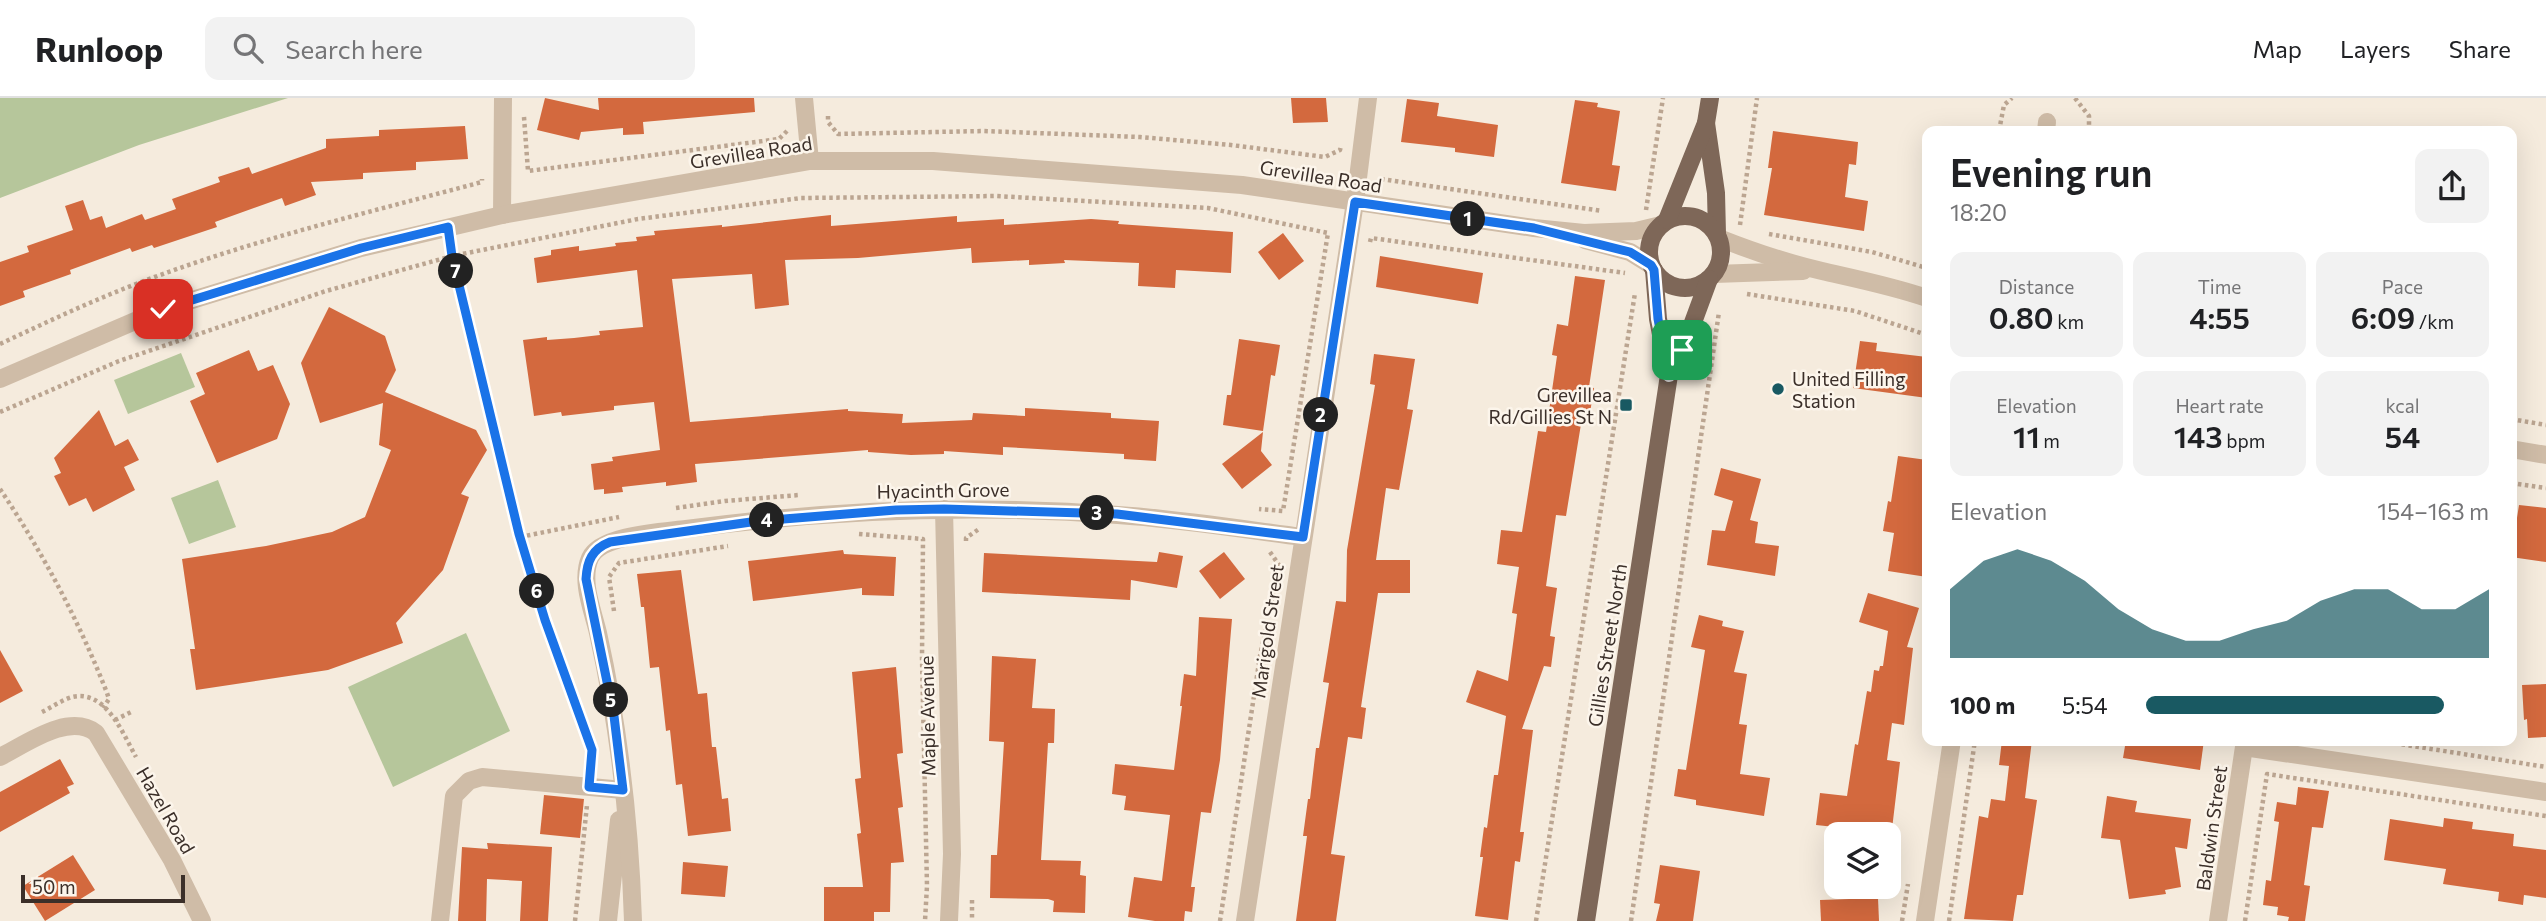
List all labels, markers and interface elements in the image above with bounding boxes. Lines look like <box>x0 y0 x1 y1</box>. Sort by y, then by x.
search box <box>205 17 695 80</box>
text: Runloop <box>35 28 163 69</box>
icon: search <box>229 29 267 67</box>
text: Search here <box>285 33 423 64</box>
text: Map <box>2253 34 2302 63</box>
text: Layers <box>2340 34 2411 63</box>
text: Share <box>2449 34 2511 63</box>
street label: Grevillea Road <box>688 131 814 173</box>
text: Evening run <box>1950 148 2153 195</box>
button: share <box>2415 149 2489 223</box>
street label: Grevillea Road <box>1258 155 1384 197</box>
text: 18:20 <box>1950 198 2007 226</box>
pin: 1 <box>1450 202 1486 236</box>
text: 1 <box>1463 207 1472 230</box>
pin: 7 <box>438 254 474 288</box>
text: 7 <box>450 259 461 282</box>
text: Distance <box>1999 275 2074 298</box>
text: Time <box>2198 275 2241 298</box>
text: Pace <box>2382 275 2423 298</box>
pin <box>133 279 193 339</box>
icon: check <box>144 290 182 328</box>
text: 0.80 <box>1989 298 2054 335</box>
text: 4:55 <box>2189 298 2250 335</box>
text: 6:09 <box>2351 298 2415 335</box>
text: km <box>2054 310 2084 333</box>
text: /km <box>2415 310 2454 333</box>
pin <box>1652 320 1712 380</box>
icon: arrive <box>1663 331 1701 369</box>
place label: United Filling Station <box>1792 367 1905 412</box>
marker: United Filling Station <box>1770 381 1786 397</box>
place label: Grevillea Rd/Gillies St N <box>1489 383 1612 428</box>
text: Elevation <box>1996 394 2077 417</box>
text: Heart rate <box>2175 394 2264 417</box>
text: kcal <box>2385 394 2420 417</box>
marker: Grevillea Rd/Gillies St N <box>1618 397 1634 413</box>
pin: 2 <box>1304 398 1338 432</box>
text: 2 <box>1315 403 1326 426</box>
text: 11 <box>2013 417 2040 454</box>
text: 143 <box>2174 417 2223 454</box>
text: 54 <box>2385 417 2420 454</box>
text: m <box>2040 429 2060 452</box>
text: bpm <box>2223 429 2265 452</box>
street label: Hyacinth Grove <box>876 477 1010 503</box>
pin: 3 <box>1080 496 1114 530</box>
text: Elevation <box>1950 497 2047 525</box>
text: 154–163 m <box>2377 497 2489 525</box>
text: 3 <box>1091 501 1102 524</box>
pin: 4 <box>750 502 784 538</box>
text: 4 <box>761 508 772 531</box>
street label: Marigold Street <box>1246 562 1288 699</box>
street label: Gillies Street North <box>1583 562 1631 728</box>
pin: 6 <box>520 574 554 608</box>
text: 6 <box>531 579 542 602</box>
street label: Maple Avenue <box>914 655 940 777</box>
pin: 5 <box>594 682 628 718</box>
text: 5 <box>605 688 616 711</box>
text: 100 m <box>1950 691 2015 719</box>
text: 5:54 <box>2062 691 2108 719</box>
street label: Hazel Road <box>132 762 200 858</box>
street label: Baldwin Street <box>2191 764 2231 892</box>
map controls <box>1824 822 1901 899</box>
button: layers <box>1824 822 1901 899</box>
scale bar <box>21 872 186 904</box>
text: 50 m <box>32 875 76 898</box>

